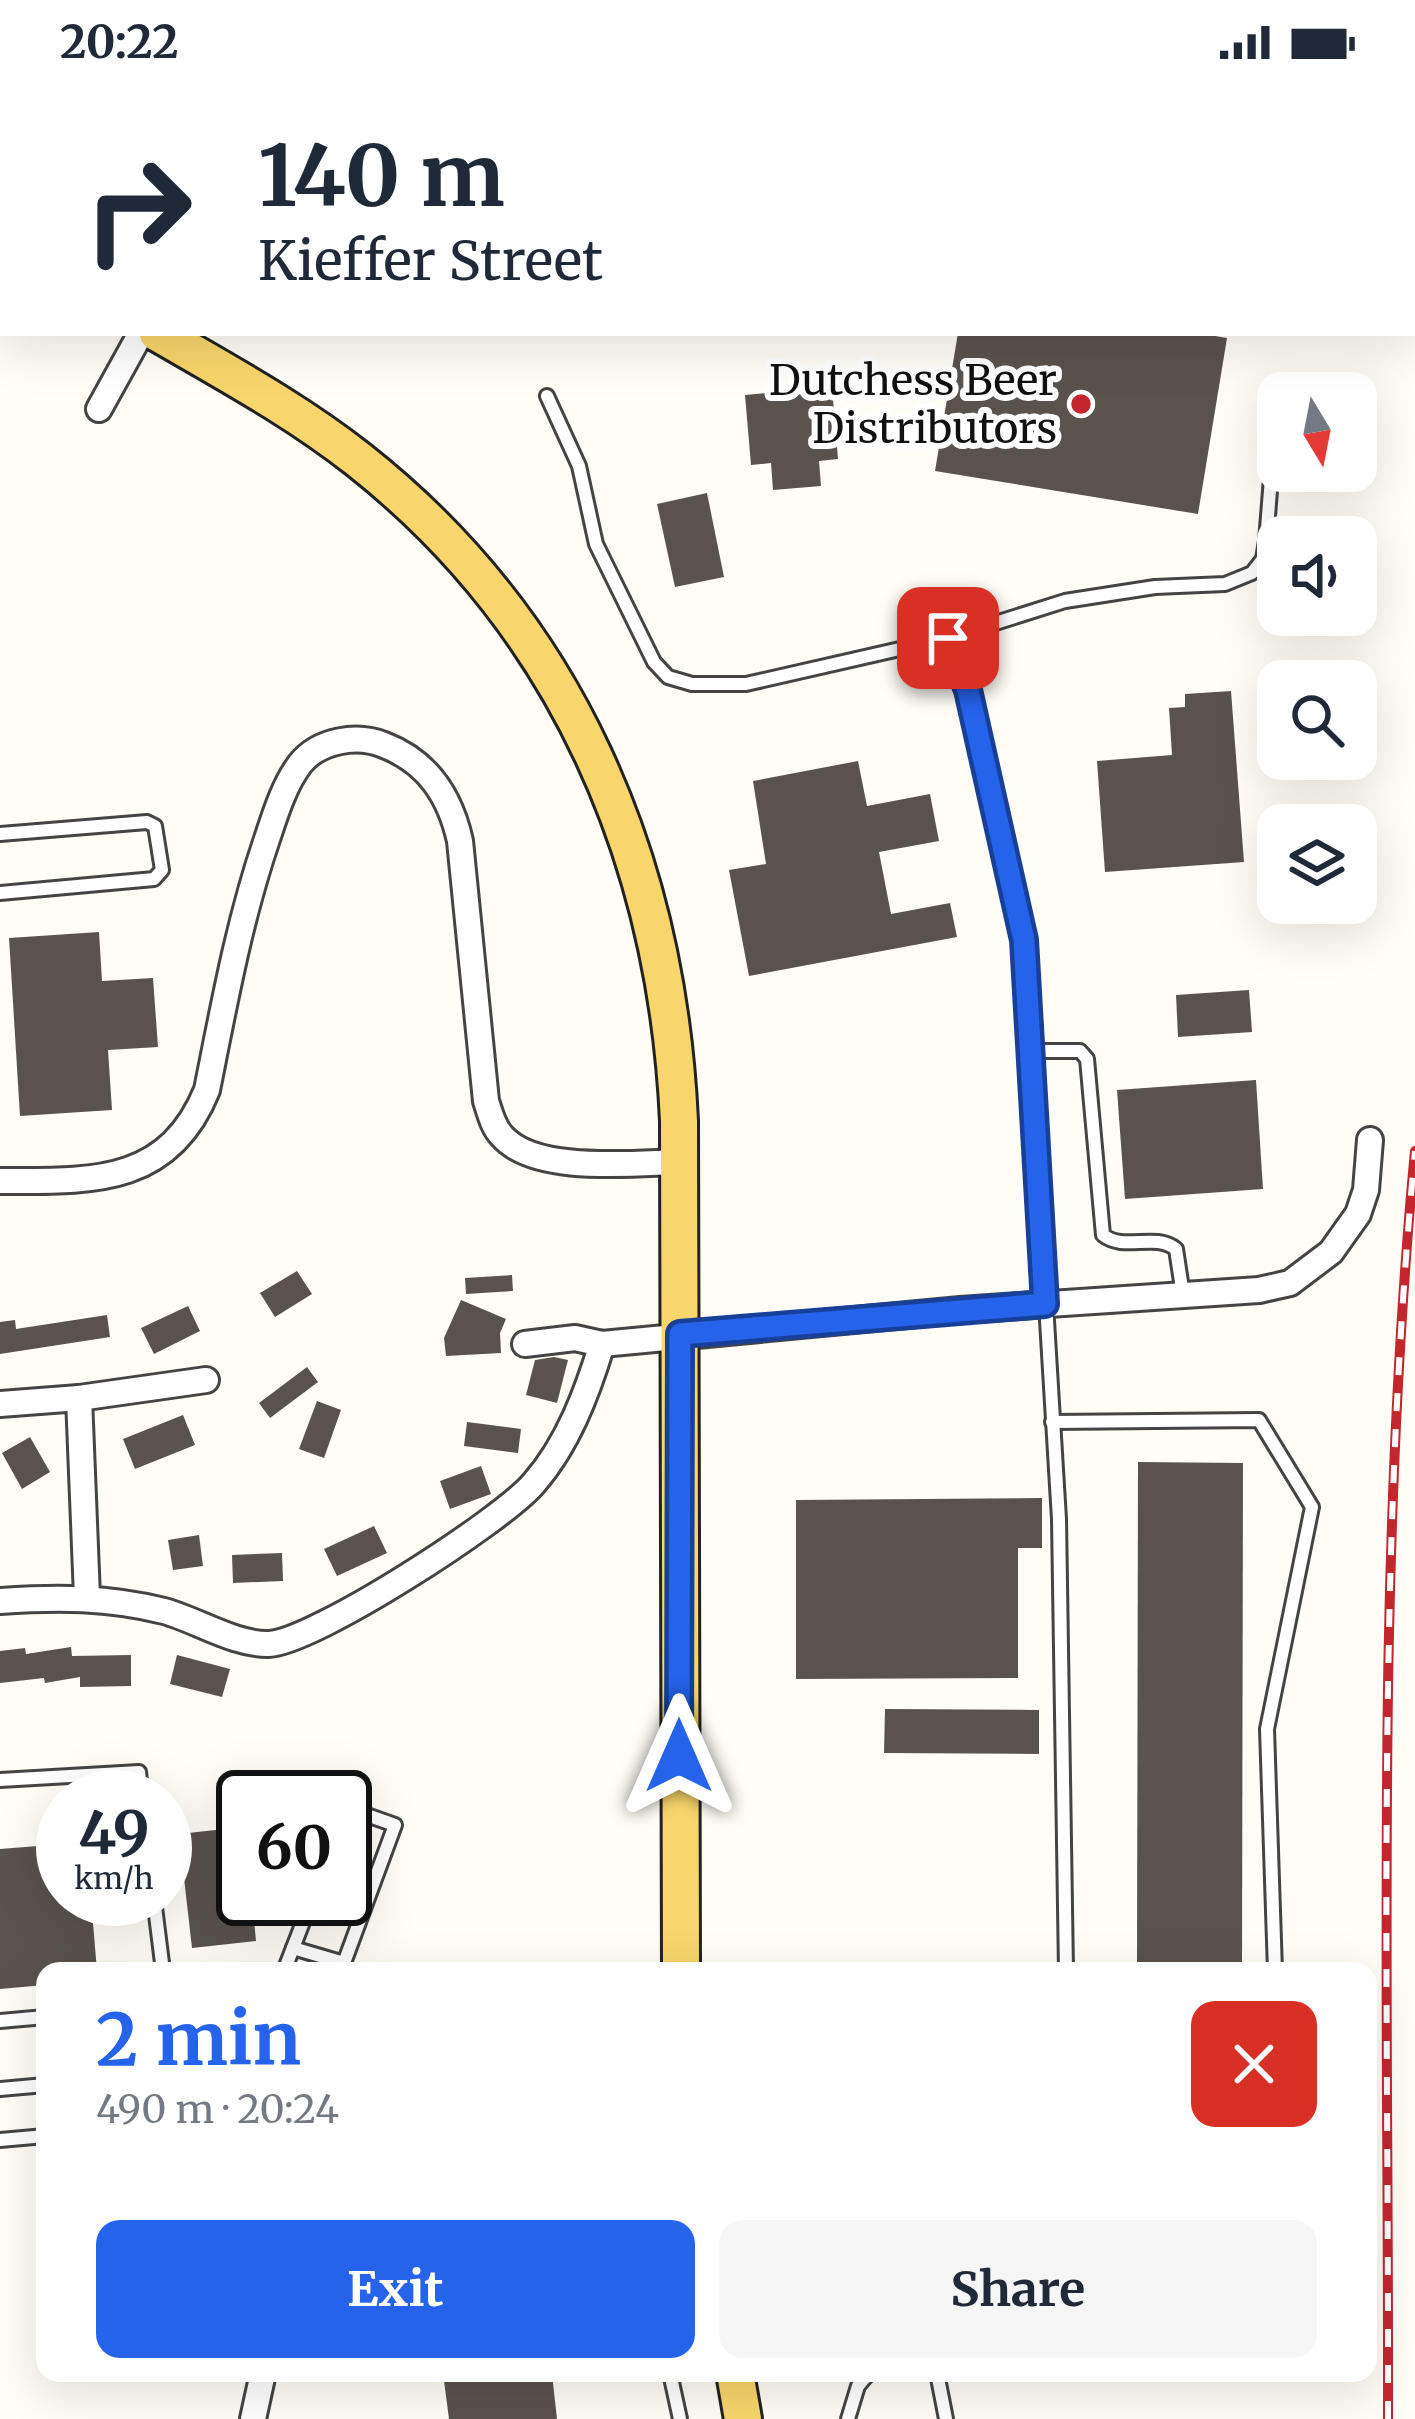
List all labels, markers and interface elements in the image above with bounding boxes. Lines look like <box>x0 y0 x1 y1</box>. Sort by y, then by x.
text: 20:22 <box>60 14 179 70</box>
text: 140 m <box>258 123 505 229</box>
icon: right <box>60 132 216 288</box>
text: Kieffer Street <box>258 227 603 295</box>
place label: Dutchess Beer Distributors <box>769 354 1057 454</box>
north arrow <box>1257 372 1377 492</box>
map controls <box>1257 372 1377 924</box>
marker: Dutchess Beer Distributors <box>1068 391 1094 417</box>
button: sound <box>1257 516 1377 636</box>
pin <box>897 587 999 689</box>
icon: arrive <box>915 605 981 671</box>
button: search <box>1257 660 1377 780</box>
button: layers <box>1257 804 1377 924</box>
position arrow <box>616 1693 742 1819</box>
speed limit sign: 60 <box>216 1770 372 1926</box>
text: 49 <box>78 1795 150 1870</box>
text: km/h <box>74 1859 154 1897</box>
text: 2 min <box>96 1994 301 2085</box>
button: close <box>1191 2001 1317 2127</box>
text: 490 m · 20:24 <box>96 2085 339 2134</box>
button: Exit <box>96 2220 695 2358</box>
button: Share <box>719 2220 1317 2358</box>

